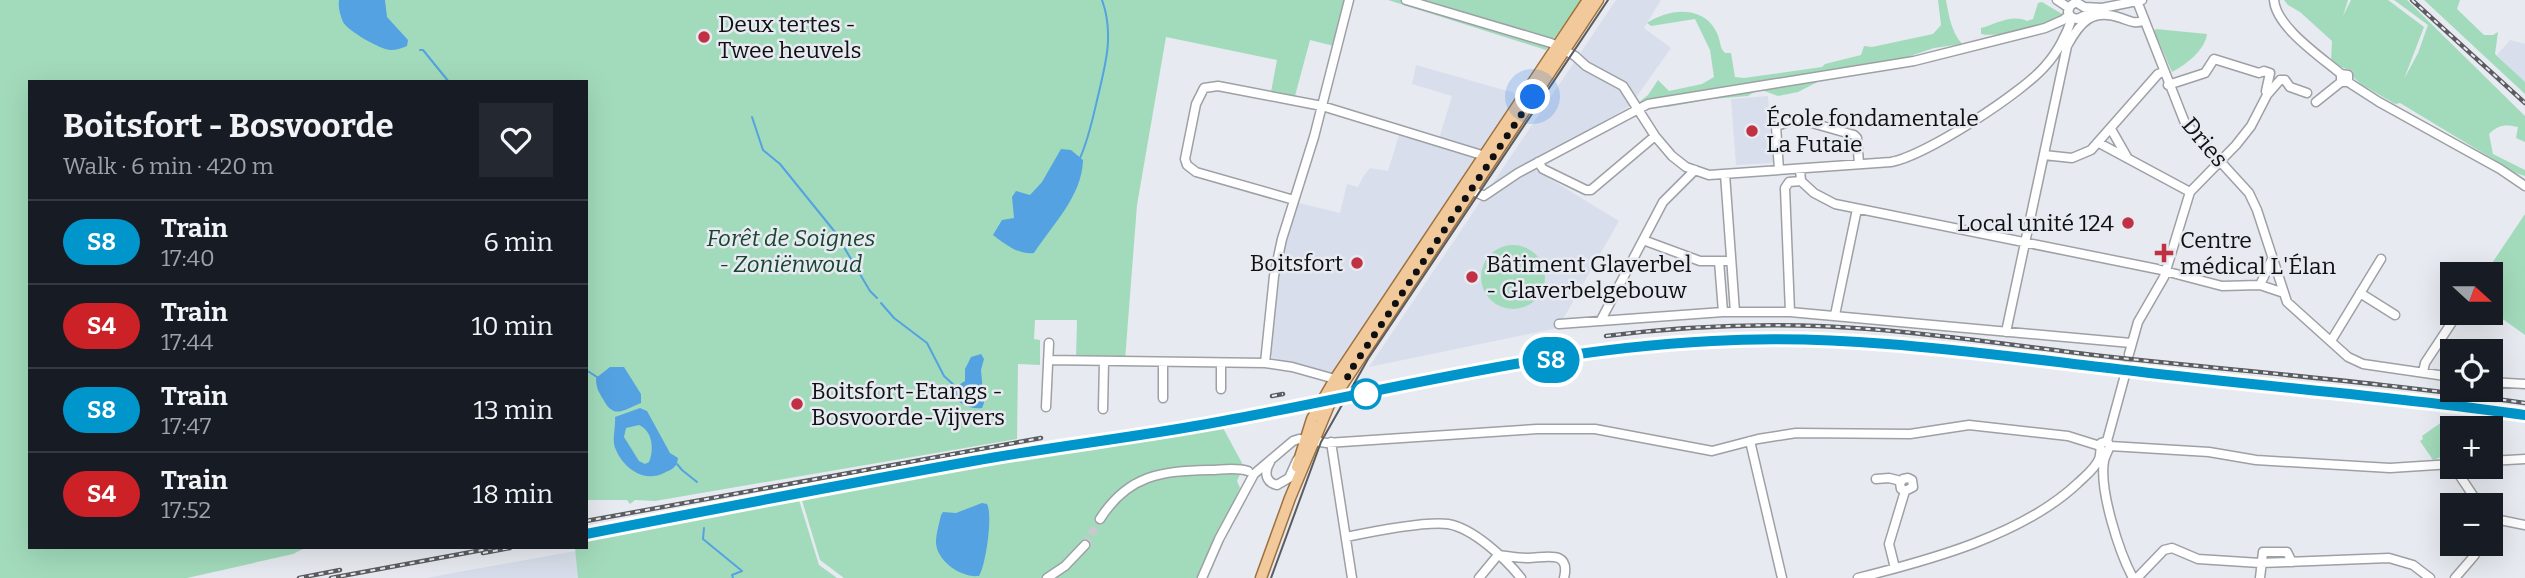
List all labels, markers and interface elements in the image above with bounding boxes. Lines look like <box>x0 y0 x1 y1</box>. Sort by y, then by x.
place label: Deux tertes - Twee heuvels <box>718 10 862 64</box>
marker: Deux tertes - Twee heuvels <box>696 29 712 45</box>
your location <box>1515 79 1550 114</box>
button: heart <box>479 103 553 177</box>
place label: École fondamentale La Futaie <box>1766 104 1979 158</box>
text: Boitsfort - Bosvoorde <box>63 106 394 146</box>
street label: Dries <box>2176 111 2234 173</box>
marker: École fondamentale La Futaie <box>1744 123 1760 139</box>
text: Walk · 6 min · 420 m <box>63 152 274 180</box>
place label: Local unité 124 <box>1957 209 2115 237</box>
text: Train <box>161 213 228 244</box>
marker: Local unité 124 <box>2120 215 2136 231</box>
park label: Forêt de Soignes - Zoniënwoud <box>707 224 876 278</box>
place label: Centre médical L'Élan <box>2180 226 2337 280</box>
text: 6 min <box>484 227 553 258</box>
text: S8 <box>87 228 116 256</box>
marker: Centre médical L'Élan <box>2154 243 2174 263</box>
text: 17:40 <box>161 244 215 272</box>
place label: Boitsfort <box>1250 249 1343 277</box>
place label: Bâtiment Glaverbel - Glaverbelgebouw <box>1486 250 1692 304</box>
marker: Boitsfort <box>1349 255 1365 271</box>
north arrow <box>2440 262 2502 326</box>
map controls <box>2440 262 2503 556</box>
marker: Bâtiment Glaverbel - Glaverbelgebouw <box>1464 269 1480 285</box>
text: Train <box>161 297 228 328</box>
text: 10 min <box>472 311 553 342</box>
text: S4 <box>87 312 116 340</box>
text: 17:44 <box>161 328 214 356</box>
line badge: S8 <box>1520 337 1582 383</box>
button: locate <box>2440 339 2503 402</box>
text: S8 <box>1537 346 1565 374</box>
place label: Boitsfort-Etangs - Bosvoorde-Vijvers <box>811 377 1005 431</box>
unlabelled marker <box>1351 379 1381 409</box>
text: Train <box>161 381 228 412</box>
text: 13 min <box>473 395 553 426</box>
text: S8 <box>87 396 116 424</box>
marker: Boitsfort-Etangs - Bosvoorde-Vijvers <box>789 396 805 412</box>
text: 17:47 <box>161 412 211 440</box>
button: + <box>2440 416 2503 479</box>
text: Train <box>161 465 228 496</box>
text: 18 min <box>473 479 553 510</box>
text: S4 <box>87 480 116 508</box>
button: − <box>2440 493 2503 556</box>
text: 17:52 <box>161 496 211 524</box>

